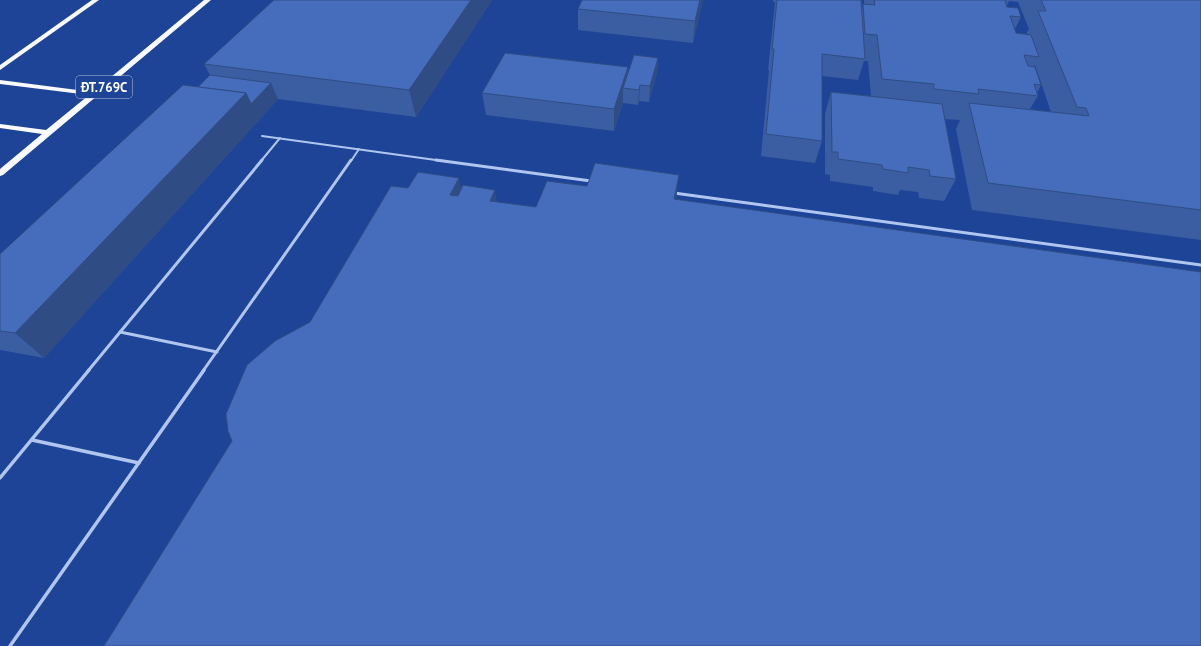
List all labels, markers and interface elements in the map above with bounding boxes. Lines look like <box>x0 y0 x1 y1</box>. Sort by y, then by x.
road number: ĐT.769C <box>76 76 132 98</box>

